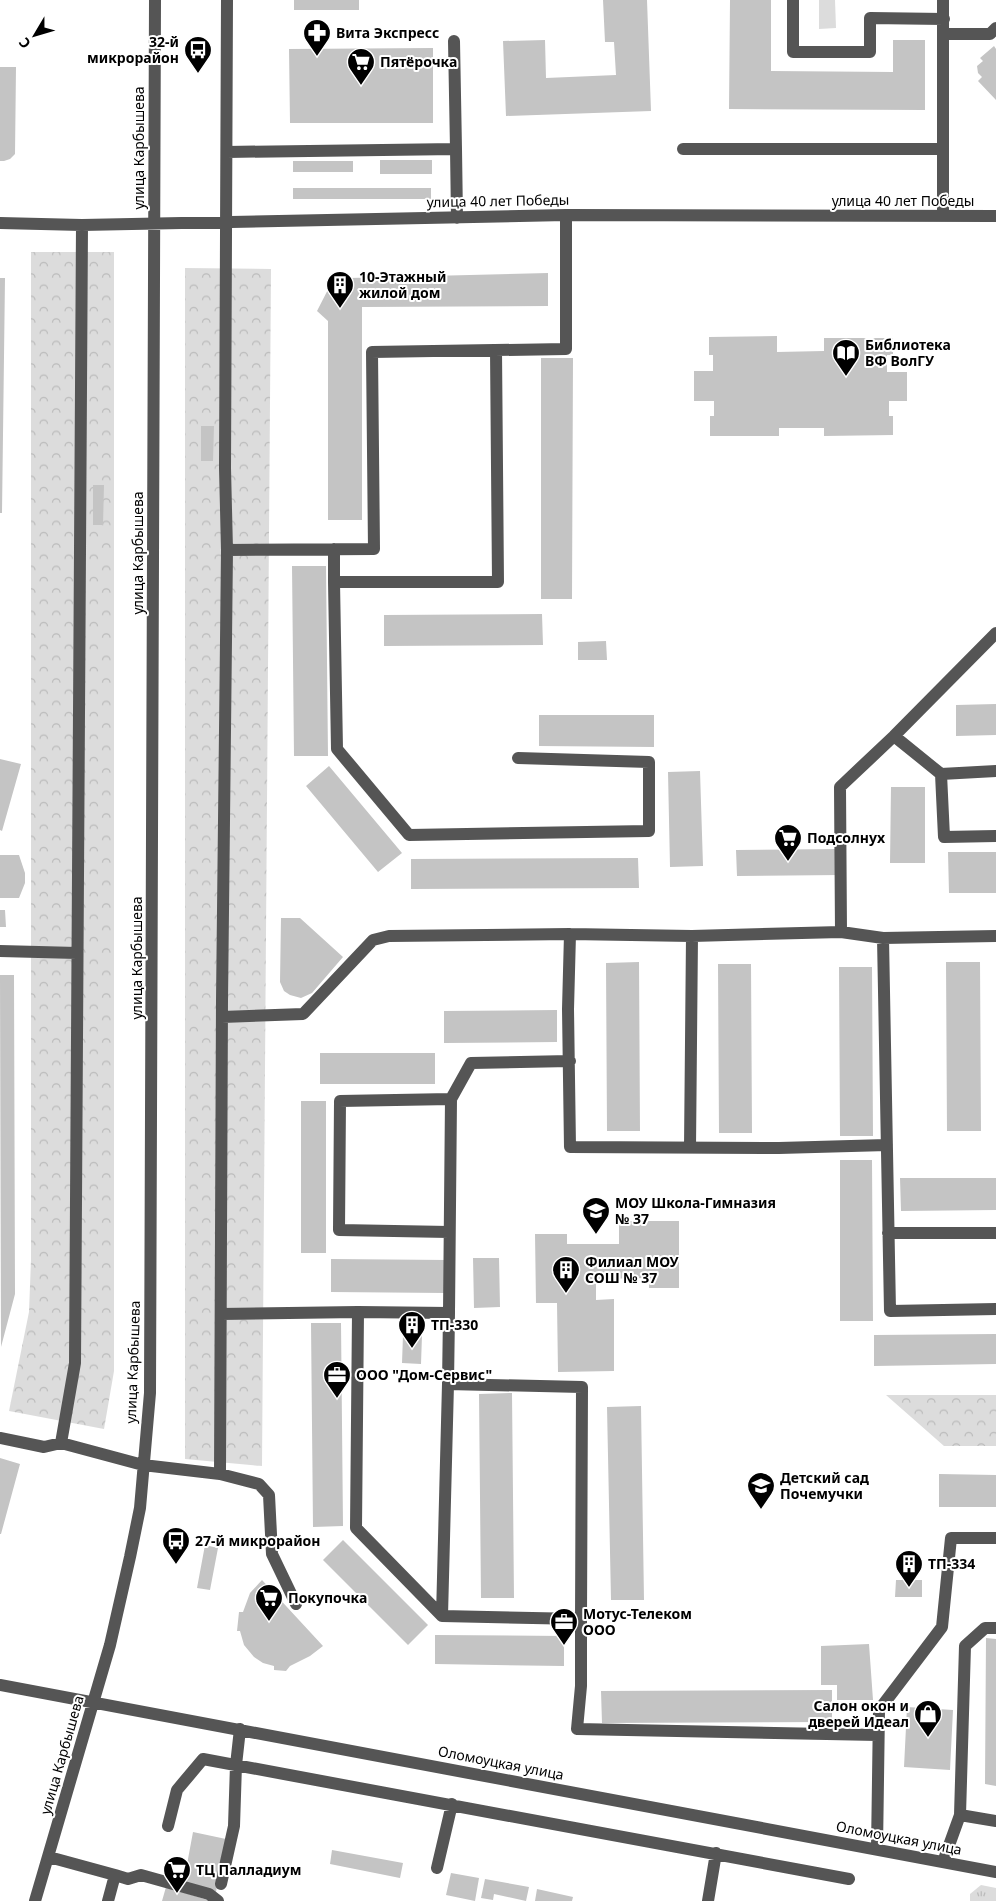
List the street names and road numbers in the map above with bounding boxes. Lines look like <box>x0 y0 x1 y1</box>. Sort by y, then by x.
street label: улица Карбышева <box>129 86 148 210</box>
street label: улица 40 лет Победы <box>427 190 569 211</box>
street label: улица 40 лет Победы <box>832 191 974 210</box>
street label: улица Карбышева <box>128 491 147 615</box>
street label: улица Карбышева <box>127 896 146 1020</box>
street label: улица Карбышева <box>121 1300 144 1424</box>
street label: улица Карбышева <box>35 1693 88 1817</box>
street label: Оломоуцкая улица <box>437 1741 566 1784</box>
street label: Оломоуцкая улица <box>835 1816 964 1859</box>

